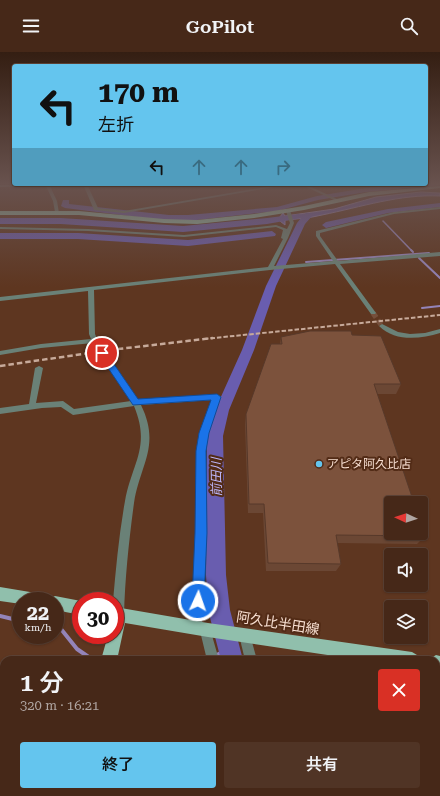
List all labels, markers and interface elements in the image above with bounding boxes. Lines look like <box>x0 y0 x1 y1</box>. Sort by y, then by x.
icon: menu <box>20 15 42 37</box>
icon: search <box>398 15 420 37</box>
text: GoPilot <box>186 16 254 37</box>
text: 170 m <box>98 76 179 109</box>
icon: left <box>32 80 84 132</box>
text: 左折 <box>98 114 134 135</box>
icon: left <box>146 156 168 178</box>
icon: ahead <box>188 156 210 178</box>
icon: ahead <box>230 156 252 178</box>
icon: right <box>272 156 294 178</box>
pin <box>85 336 119 370</box>
icon: arrive <box>91 342 113 364</box>
water label: 前田川 <box>209 455 224 497</box>
place label: アピタ阿久比店 <box>327 457 411 471</box>
marker: アピタ阿久比店 <box>314 459 324 469</box>
north arrow <box>384 496 428 540</box>
map controls <box>384 496 428 644</box>
button: sound <box>384 548 428 592</box>
position arrow <box>177 580 219 622</box>
speed limit sign: 30 <box>72 592 124 644</box>
button: layers <box>384 600 428 644</box>
text: 22 <box>27 601 49 625</box>
street label: 阿久比半田線 <box>235 609 321 637</box>
text: km/h <box>25 622 51 633</box>
text: 1 分 <box>20 669 64 697</box>
button: close <box>378 669 420 711</box>
text: 320 m · 16:21 <box>20 698 99 713</box>
button: 終了 <box>20 742 216 788</box>
button: 共有 <box>224 742 420 788</box>

